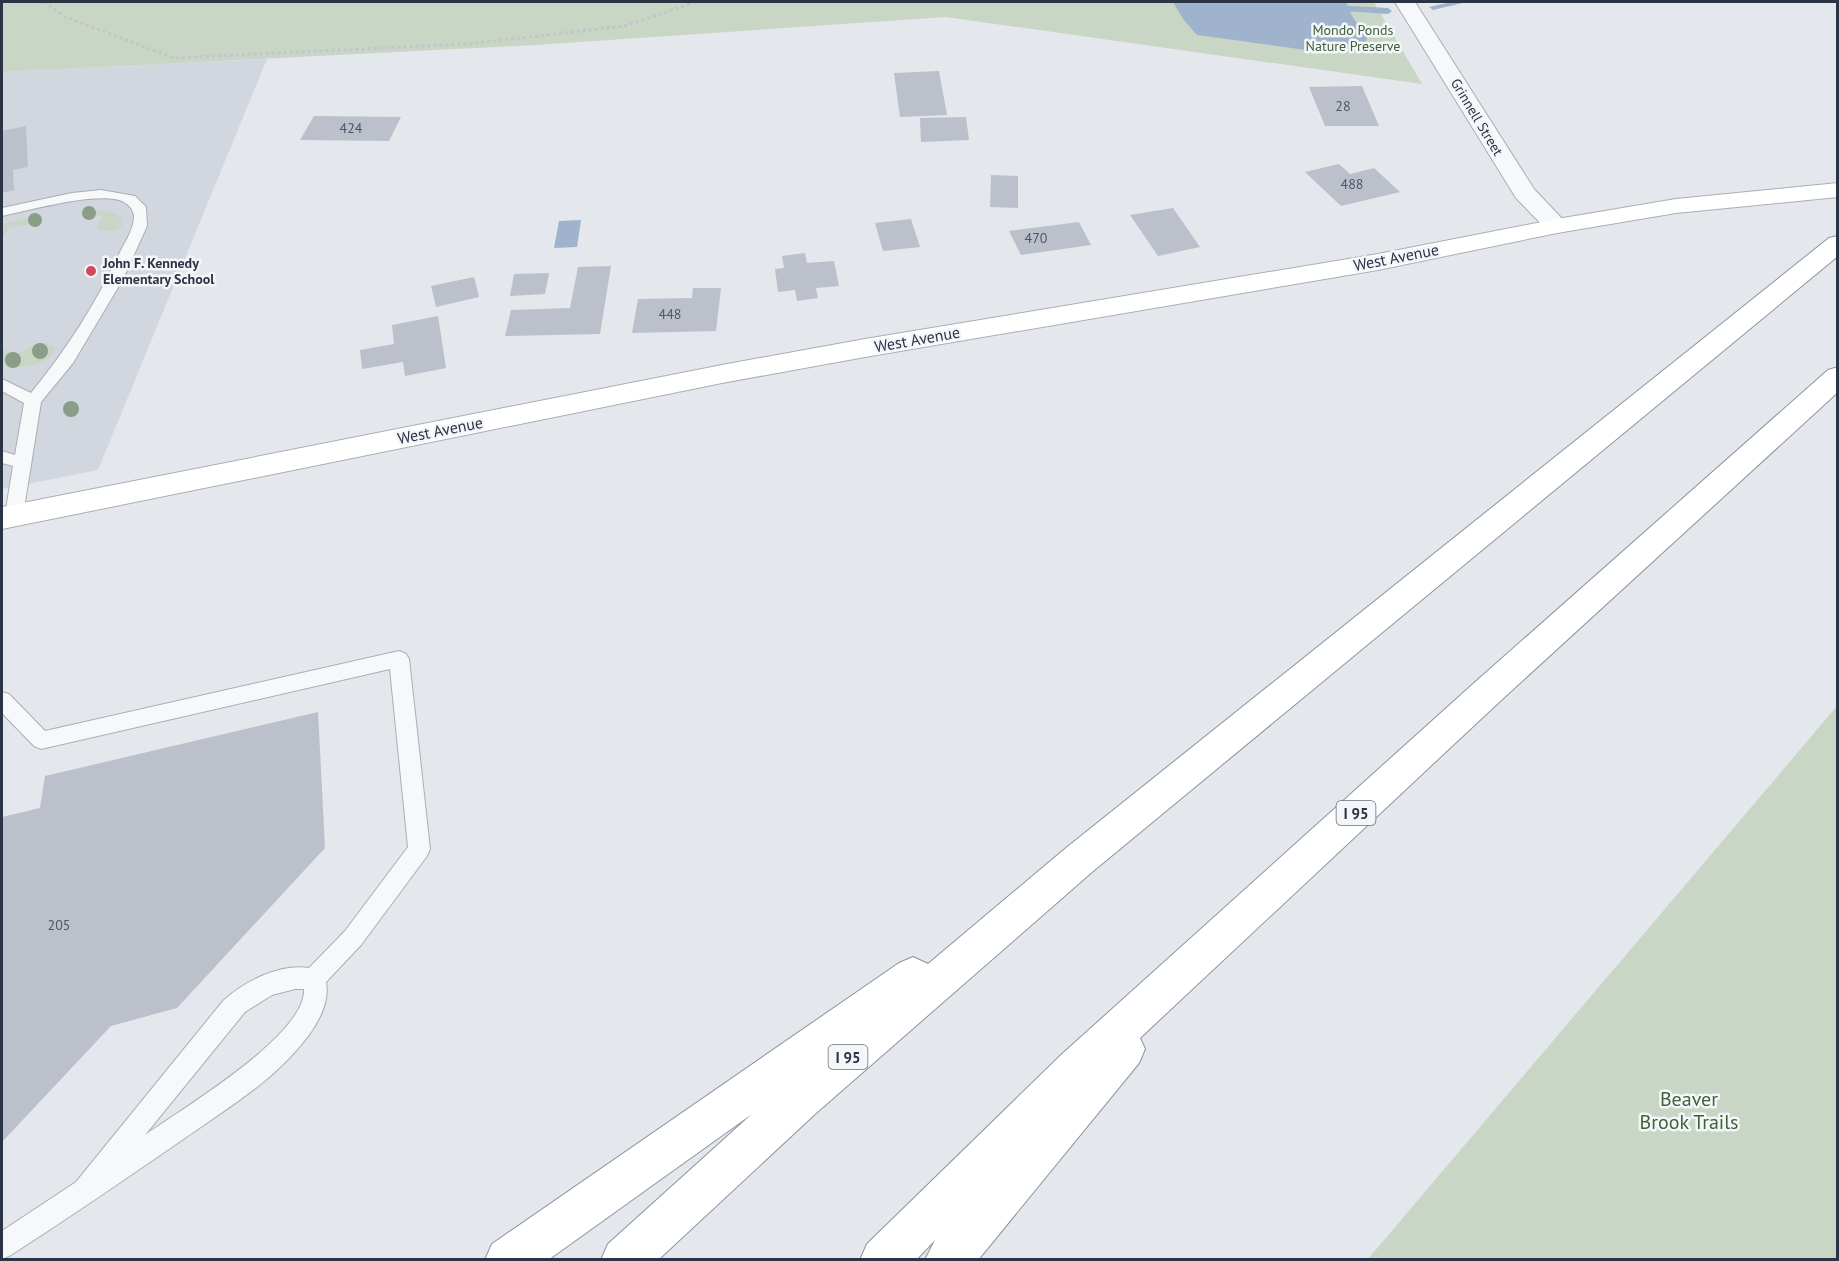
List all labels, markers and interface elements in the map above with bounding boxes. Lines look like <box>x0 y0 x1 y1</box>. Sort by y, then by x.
park label: Mondo Ponds Nature Preserve <box>1306 21 1400 55</box>
street label: Grinnell Street <box>1447 75 1507 159</box>
house number: 28 <box>1335 97 1351 115</box>
house number: 424 <box>340 119 363 137</box>
house number: 488 <box>1341 175 1363 193</box>
house number: 470 <box>1025 229 1048 247</box>
street label: West Avenue <box>1352 239 1440 275</box>
place label: John F. Kennedy Elementary School <box>102 254 215 288</box>
marker: John F. Kennedy Elementary School <box>84 264 98 278</box>
house number: 448 <box>659 305 681 323</box>
street label: West Avenue <box>873 322 961 356</box>
street label: West Avenue <box>396 412 484 448</box>
road number: I 95 <box>1336 801 1376 825</box>
house number: 205 <box>48 916 70 934</box>
road number: I 95 <box>828 1045 868 1069</box>
park label: Beaver Brook Trails <box>1640 1086 1738 1135</box>

